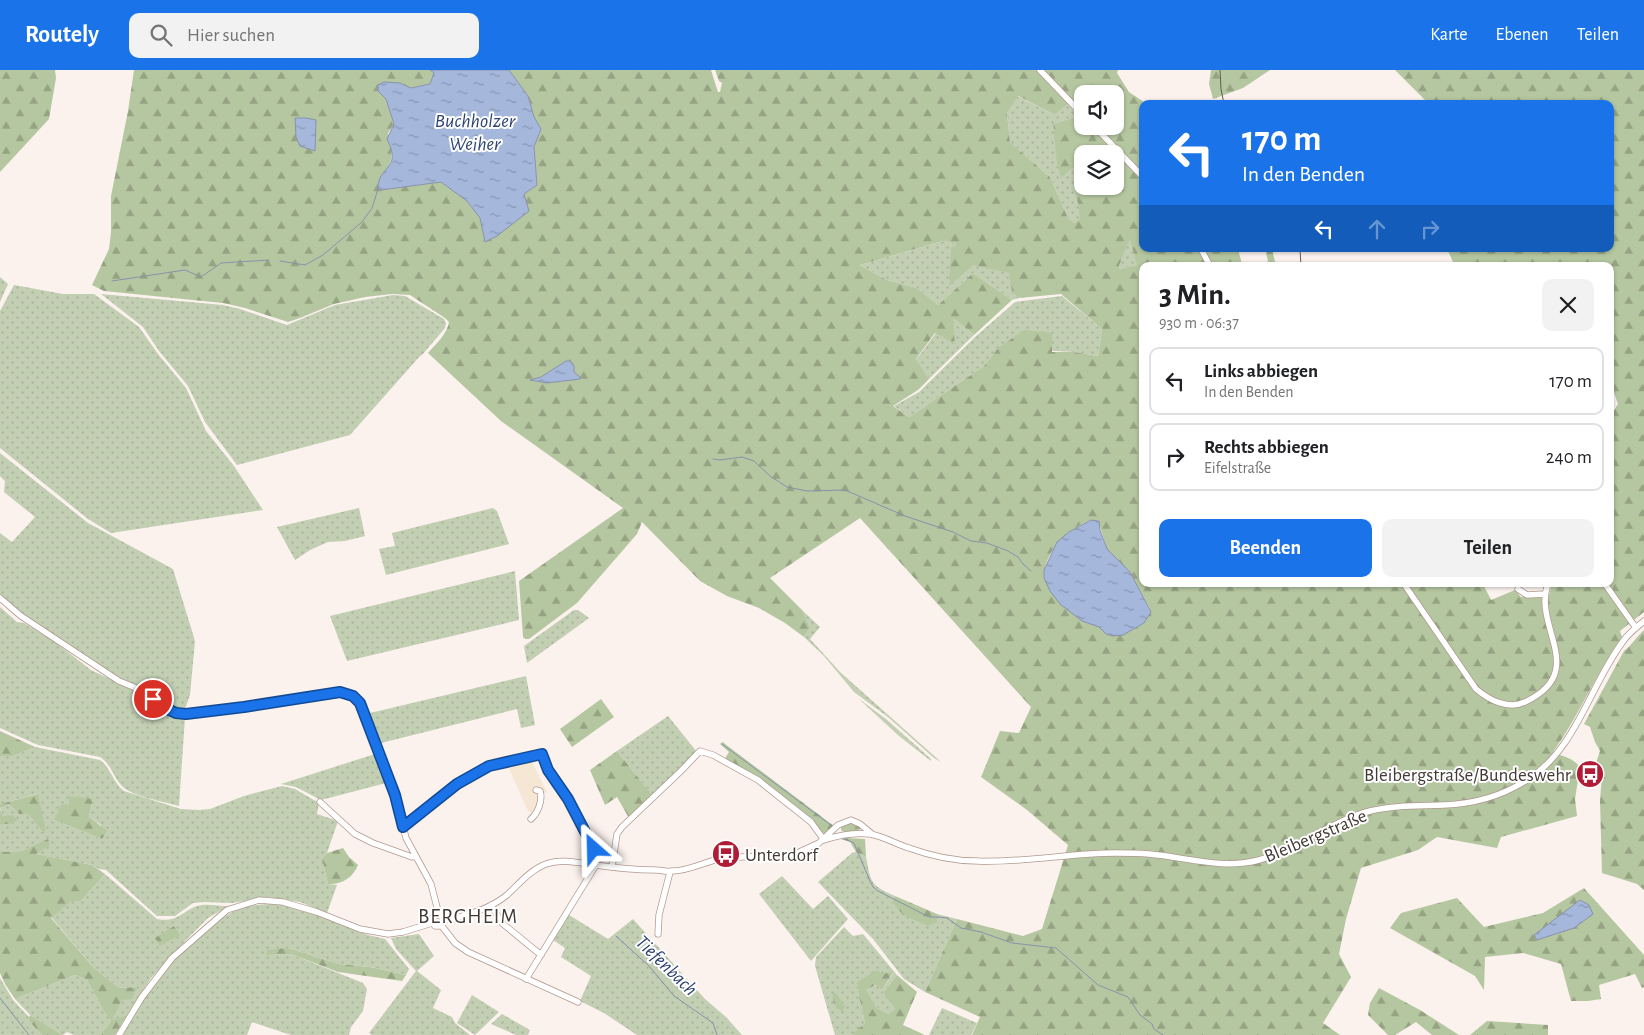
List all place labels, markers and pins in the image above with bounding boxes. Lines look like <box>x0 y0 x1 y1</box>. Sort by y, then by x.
pin <box>132 678 174 720</box>
bus stop icon: Bleibergstraße/Bundeswehr <box>1575 759 1605 789</box>
place label: Bleibergstraße/Bundeswehr <box>1364 766 1571 785</box>
bus stop icon: Unterdorf <box>711 839 741 869</box>
place label: Unterdorf <box>745 846 819 865</box>

